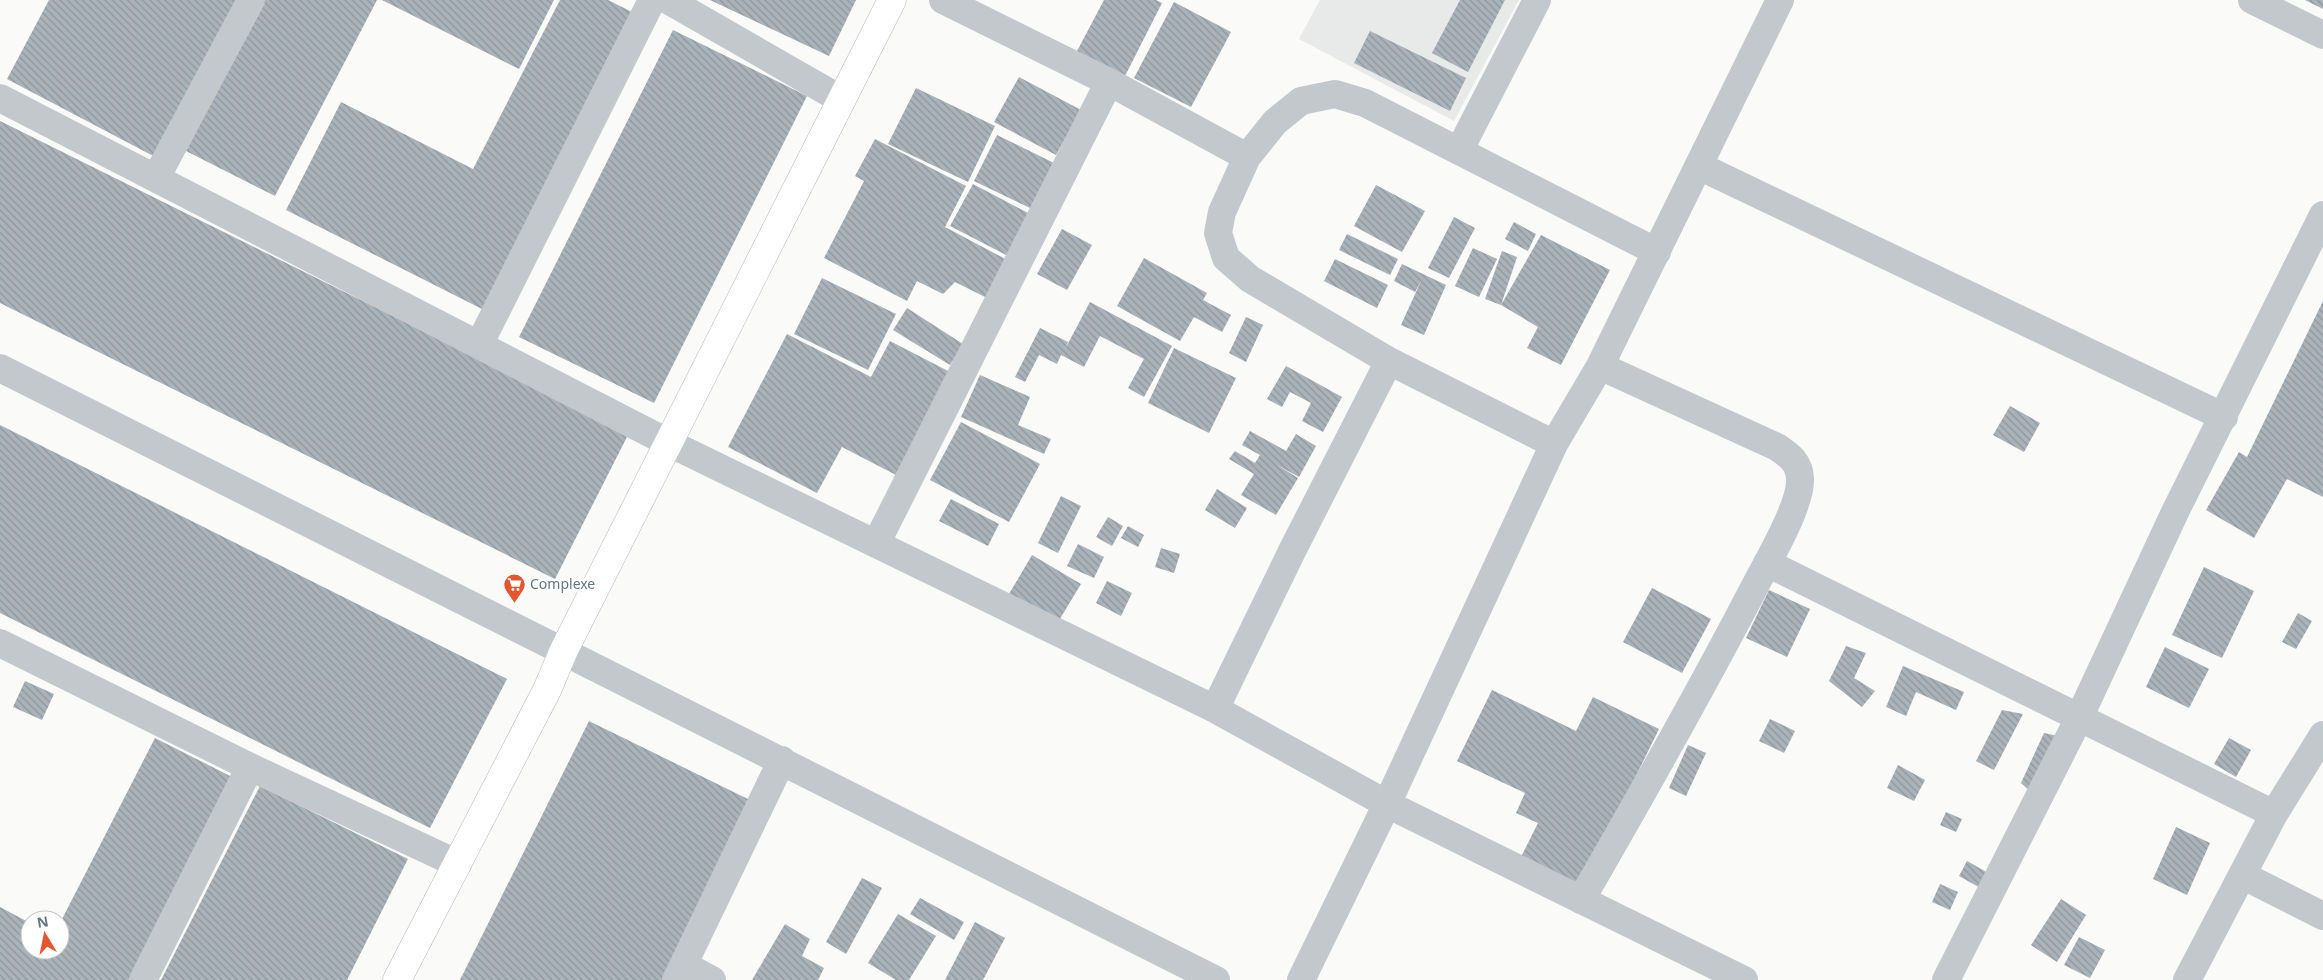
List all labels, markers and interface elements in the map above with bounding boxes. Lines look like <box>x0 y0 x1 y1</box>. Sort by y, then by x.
supermarket icon: Complexe <box>502 572 526 603</box>
place label: Complexe <box>530 574 595 593</box>
north arrow <box>20 910 70 960</box>
text: N <box>35 911 50 932</box>

